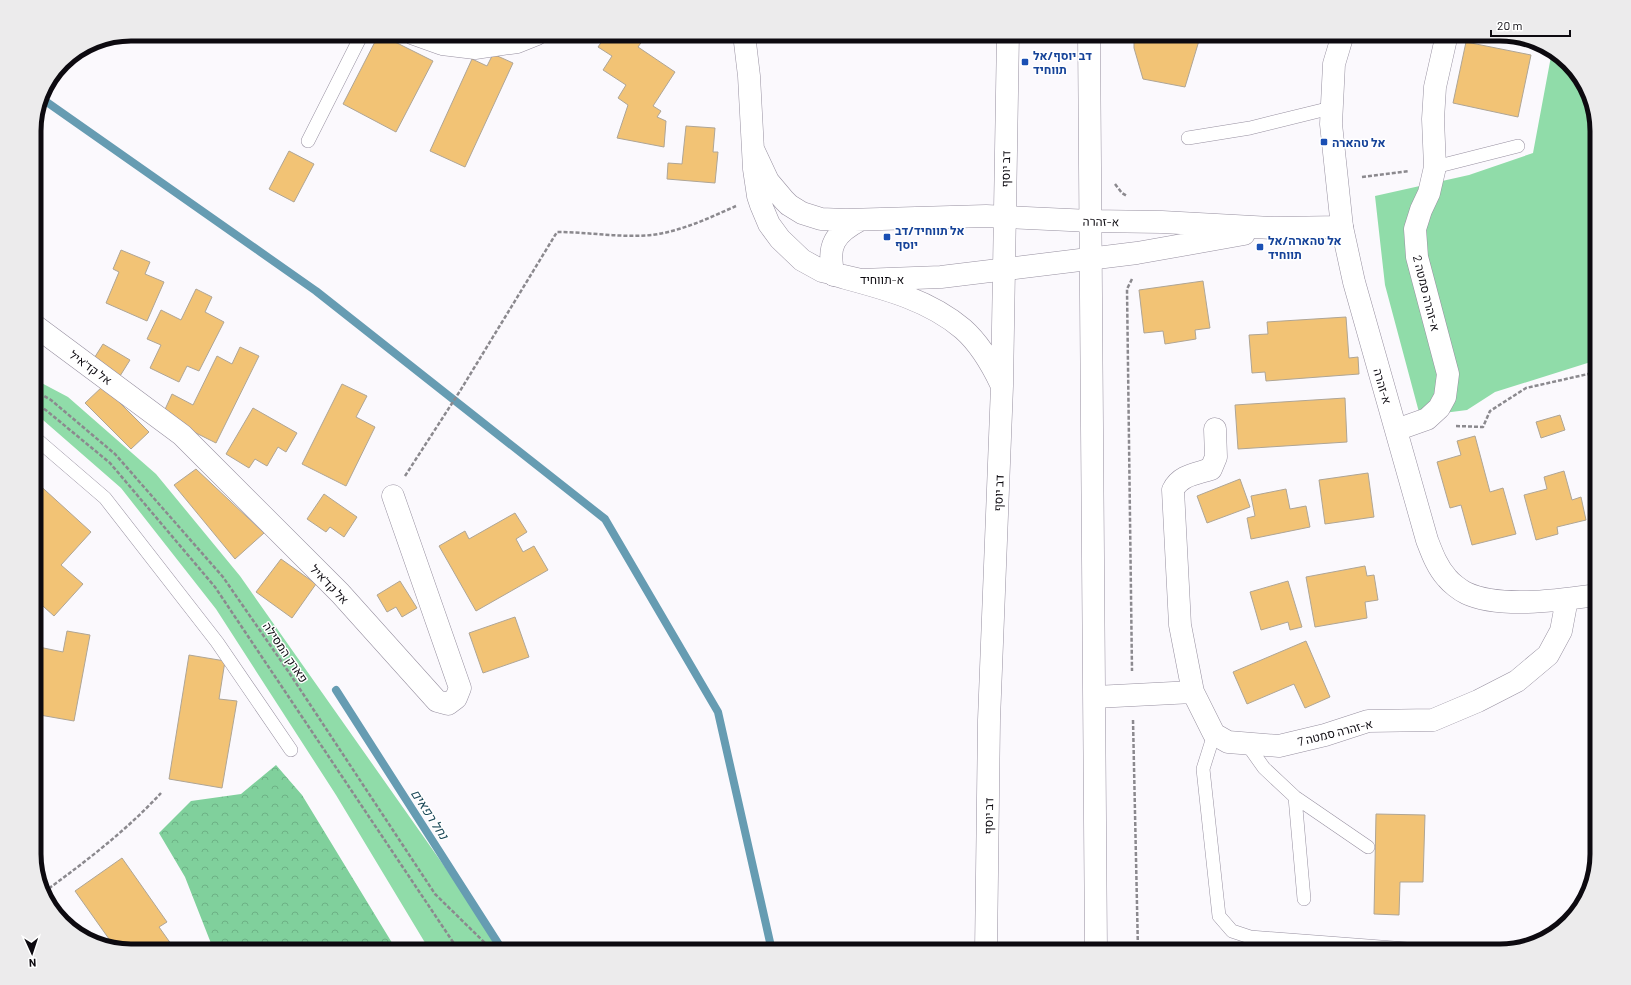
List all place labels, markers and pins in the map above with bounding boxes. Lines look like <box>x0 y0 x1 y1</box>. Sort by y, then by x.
place label: דב יוסף/אל תווחיד <box>1033 48 1092 76</box>
marker: דב יוסף/אל תווחיד <box>1020 57 1030 67</box>
place label: אל טהארה <box>1332 135 1385 149</box>
marker: אל טהארה <box>1319 137 1329 147</box>
place label: אל תווחיד/דב יוסף <box>895 223 965 251</box>
marker: אל תווחיד/דב יוסף <box>882 232 892 242</box>
place label: אל טהארה/אל תווחיד <box>1268 233 1342 261</box>
marker: אל טהארה/אל תווחיד <box>1255 242 1265 252</box>

